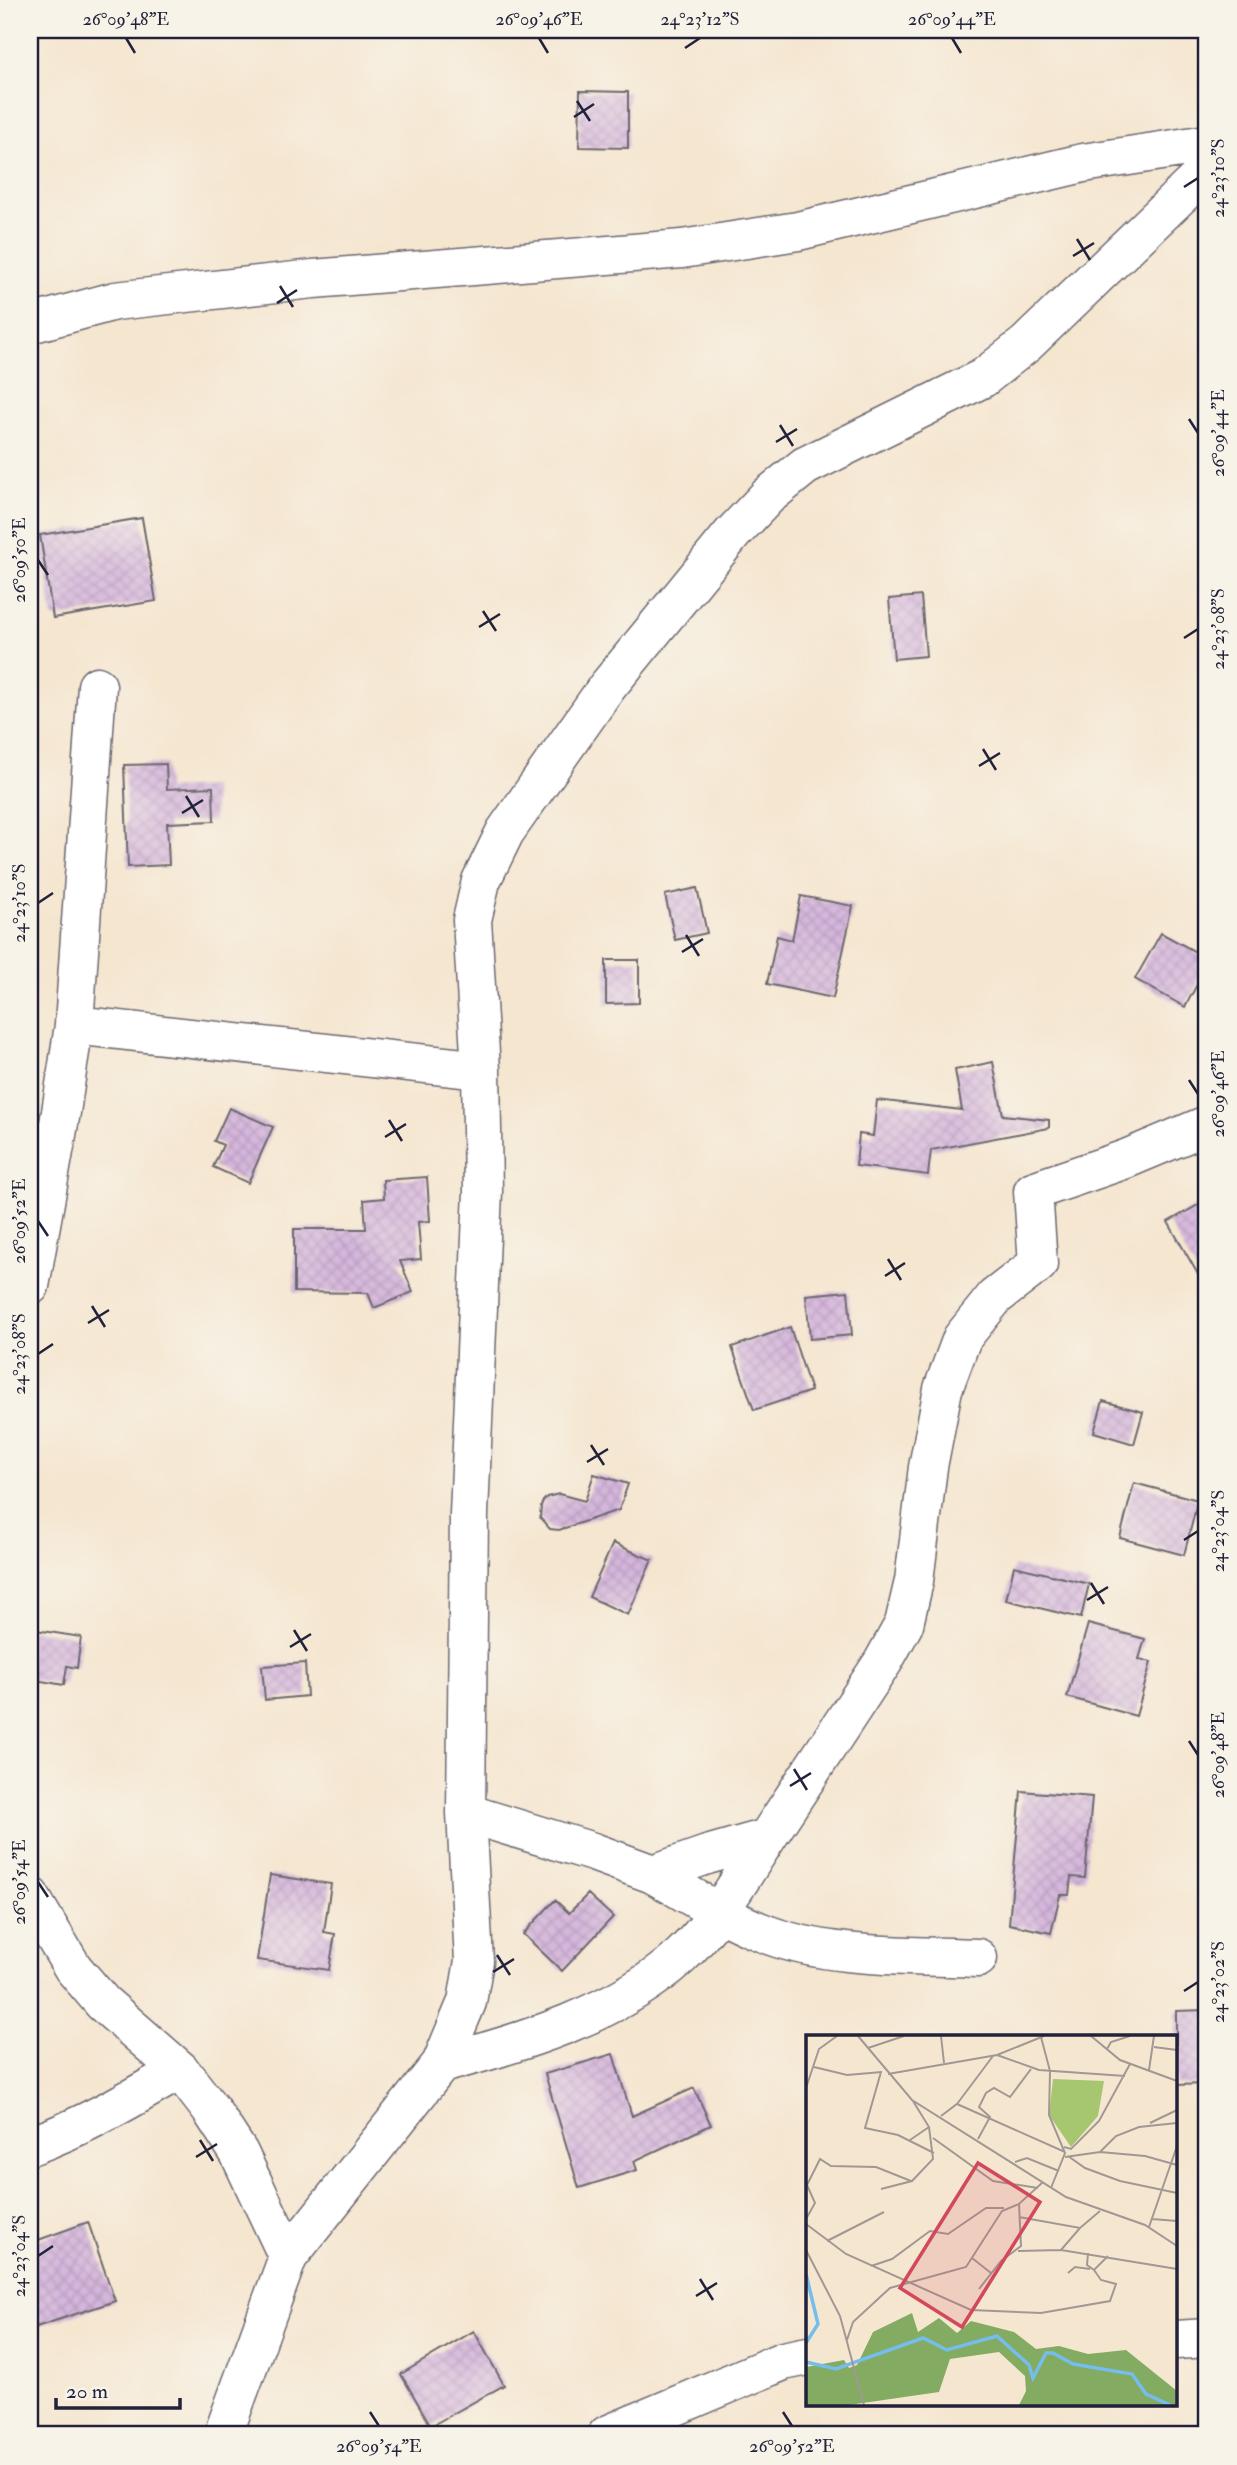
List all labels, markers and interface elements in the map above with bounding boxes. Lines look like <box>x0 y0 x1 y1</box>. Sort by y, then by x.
text: 26°09'48"E <box>83 8 169 31</box>
text: 26°09'46"E <box>495 8 583 31</box>
text: 24°23'12"S <box>660 8 740 31</box>
text: 26°09'44"E <box>908 8 996 31</box>
text: 24°23'10"S <box>1207 138 1230 218</box>
text: 26°09'44"E <box>1207 389 1230 477</box>
text: 26°09'50"E <box>8 517 31 603</box>
text: 24°23'08"S <box>1207 588 1230 670</box>
text: 24°23'10"S <box>8 863 31 943</box>
text: 26°09'46"E <box>1207 1050 1230 1138</box>
text: 26°09'52"E <box>8 1178 31 1264</box>
text: 24°23'08"S <box>8 1313 31 1395</box>
text: 24°23'04"S <box>1207 1490 1230 1572</box>
text: 26°09'48"E <box>1207 1712 1230 1798</box>
text: 26°09'54"E <box>8 1839 31 1925</box>
text: 24°23'02"S <box>1207 1941 1230 2023</box>
inset map <box>806 2035 1178 2406</box>
text: 24°23'04"S <box>8 2215 31 2297</box>
scale bar <box>56 2367 180 2411</box>
text: 20 m <box>66 2378 108 2405</box>
text: 26°09'54"E <box>336 2435 422 2458</box>
text: 26°09'52"E <box>749 2435 835 2458</box>

